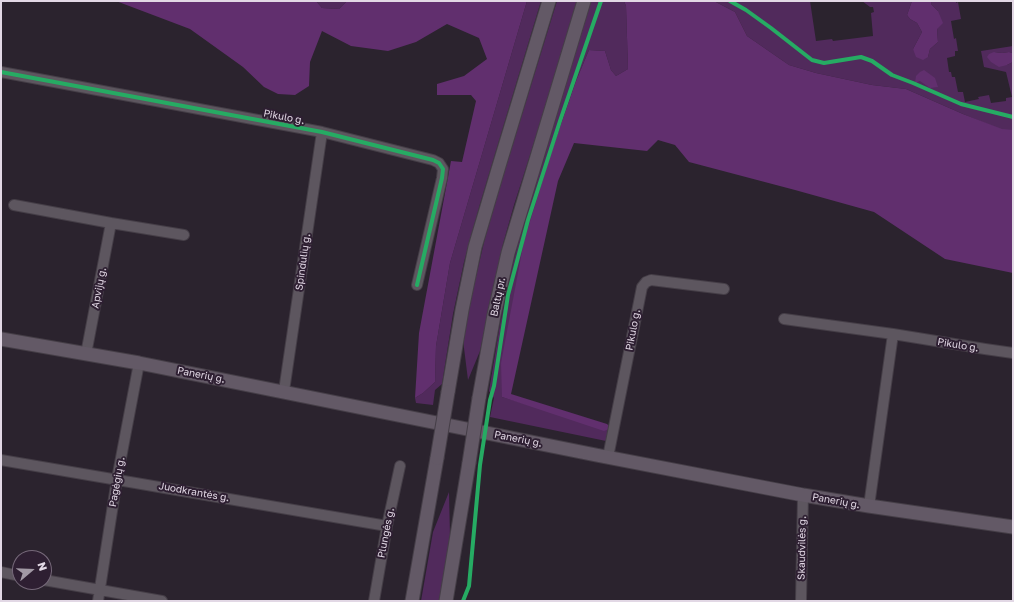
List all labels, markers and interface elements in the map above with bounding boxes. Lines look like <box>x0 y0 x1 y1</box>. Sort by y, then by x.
street label: Pikulo g. <box>262 107 306 127</box>
street label: Spindulių g. <box>293 233 313 291</box>
street label: Apvijų g. <box>89 267 109 309</box>
street label: Baltų pr. <box>488 276 508 318</box>
street label: Pikulo g. <box>623 308 643 352</box>
street label: Pikulo g. <box>936 336 980 354</box>
street label: Panerių g. <box>176 364 226 386</box>
street label: Panerių g. <box>493 428 543 450</box>
street label: Pagėgių g. <box>107 456 127 508</box>
street label: Juodkrantės g. <box>158 480 230 504</box>
street label: Panerių g. <box>811 491 861 511</box>
street label: Plungės g. <box>375 507 397 559</box>
street label: Skaudvilės g. <box>795 516 809 580</box>
north arrow <box>12 550 52 590</box>
text: N <box>35 560 50 572</box>

